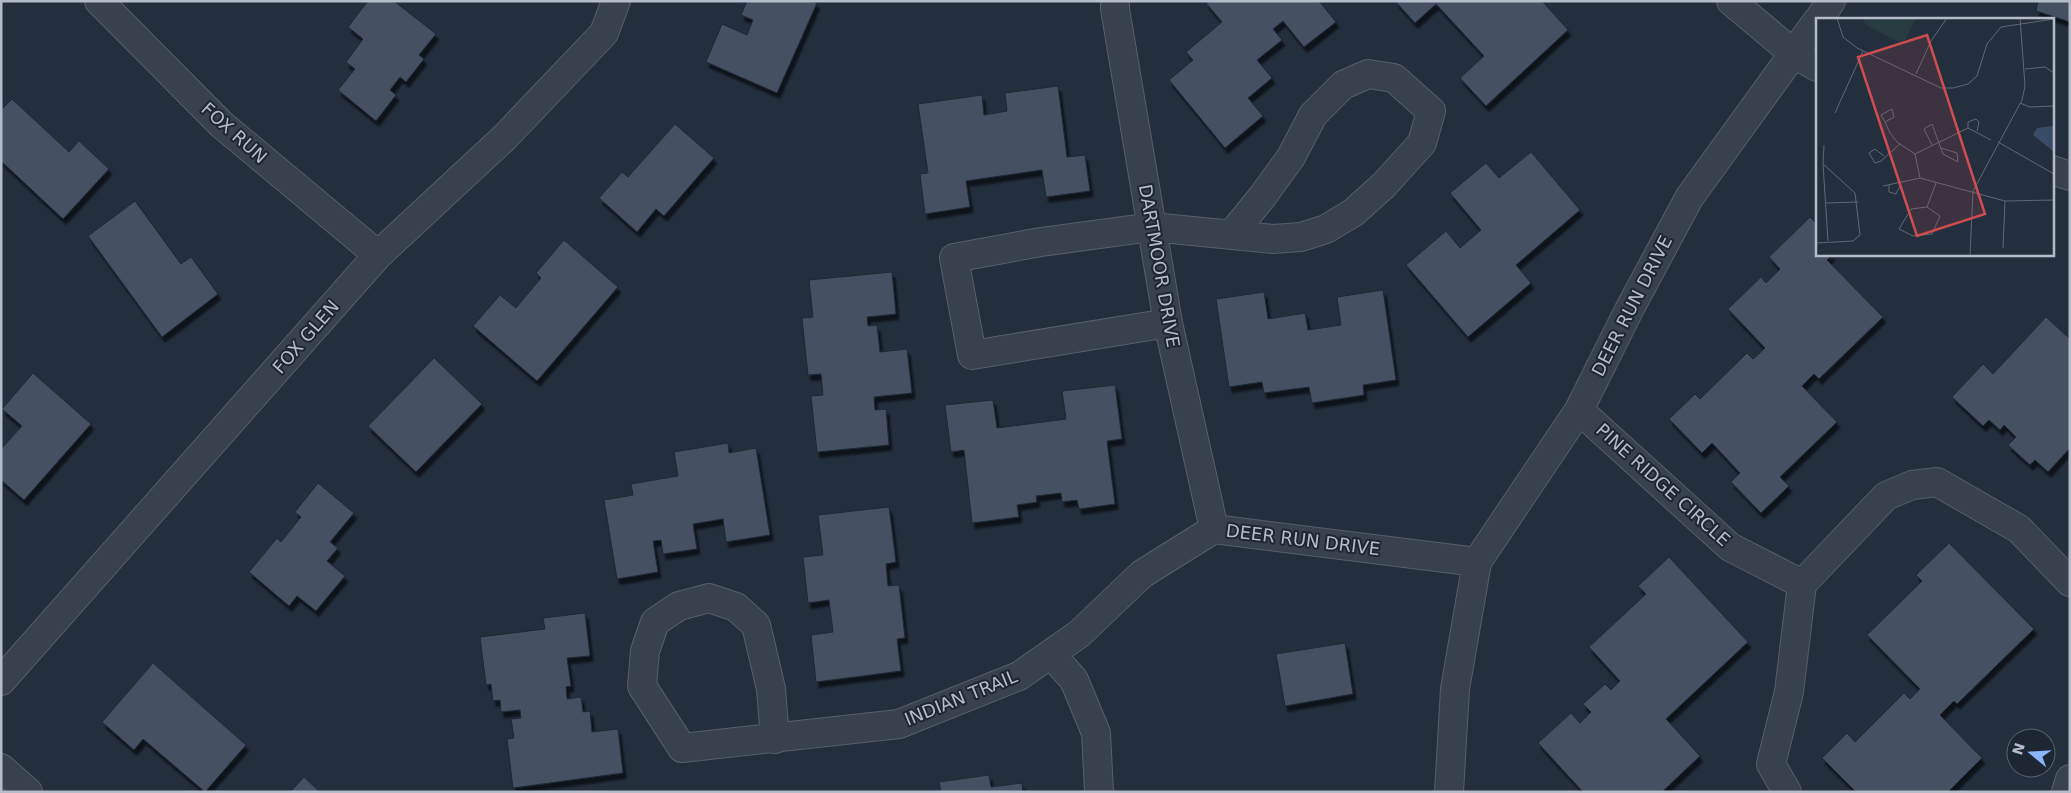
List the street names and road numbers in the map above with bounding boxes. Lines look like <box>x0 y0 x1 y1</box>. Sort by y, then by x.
street label: FOX RUN <box>197 98 271 167</box>
street label: DARTMOOR DRIVE <box>1135 183 1184 349</box>
street label: DEER RUN DRIVE <box>1587 232 1676 380</box>
street label: FOX GLEN <box>268 296 343 378</box>
street label: PINE RIDGE CIRCLE <box>1592 419 1735 550</box>
street label: DEER RUN DRIVE <box>1225 520 1381 559</box>
street label: INDIAN TRAIL <box>901 665 1020 730</box>

